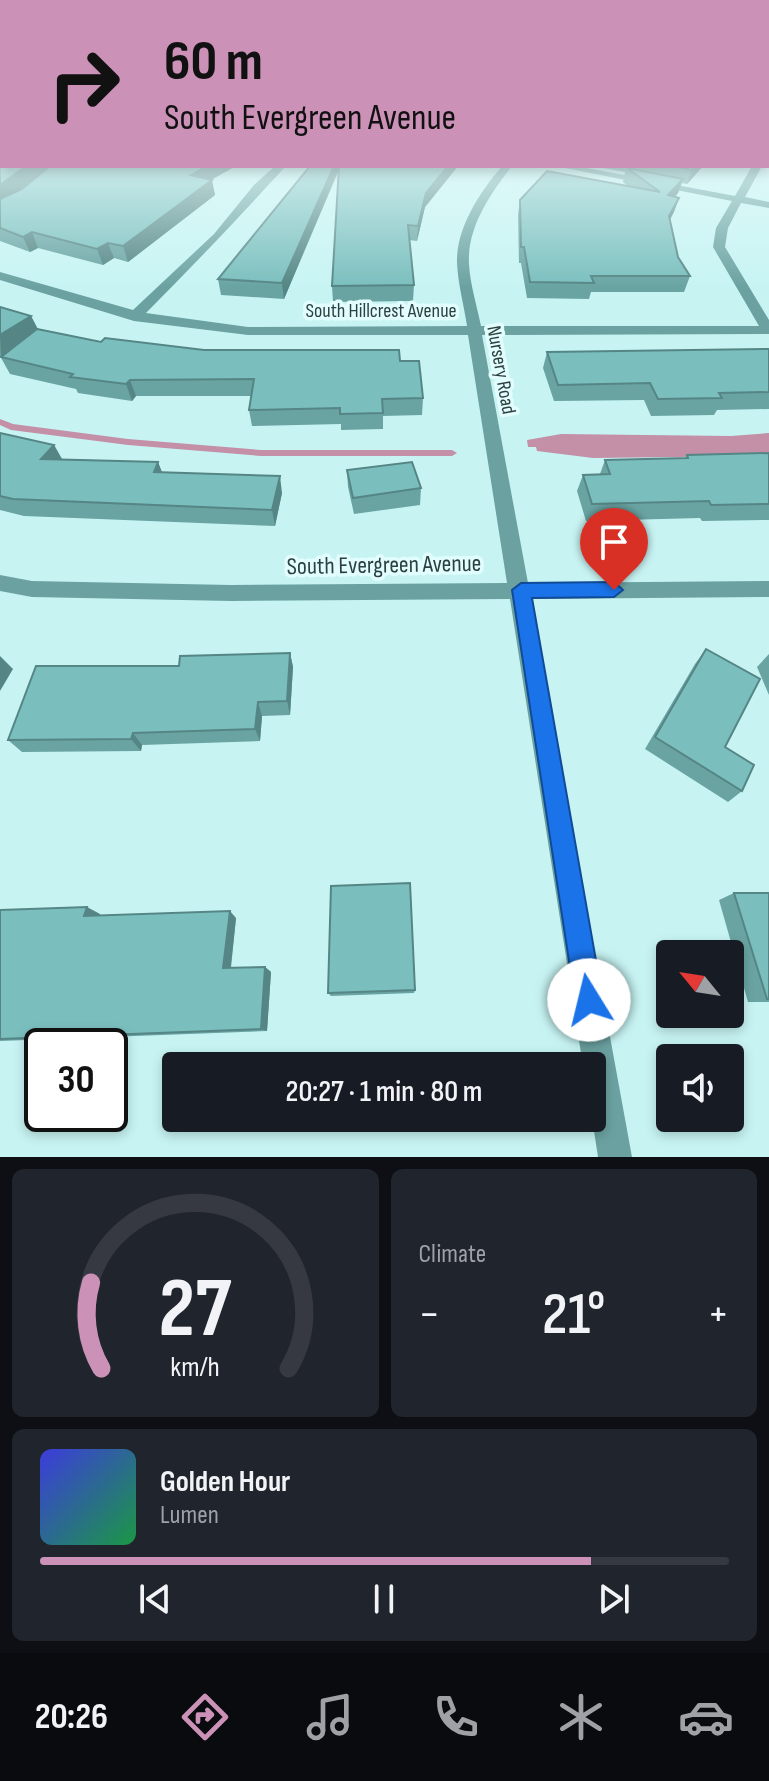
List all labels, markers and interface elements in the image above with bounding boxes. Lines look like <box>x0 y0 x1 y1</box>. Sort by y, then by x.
text: 60 m <box>164 29 263 96</box>
icon: right <box>32 32 136 136</box>
text: South Evergreen Avenue <box>164 97 456 140</box>
street label: South Hillcrest Avenue <box>305 299 457 323</box>
street label: Nursery Road <box>481 324 521 416</box>
pin <box>580 508 648 590</box>
icon: arrive <box>592 520 636 564</box>
street label: South Evergreen Avenue <box>286 549 482 581</box>
north arrow <box>656 940 744 1028</box>
map controls <box>656 940 744 1132</box>
position arrow <box>547 958 631 1042</box>
speed limit sign: 30 <box>24 1028 128 1132</box>
button: sound <box>656 1044 744 1132</box>
text: 20:27 · 1 min · 80 m <box>286 1074 482 1110</box>
text: Climate <box>419 1239 486 1270</box>
text: 27 <box>159 1260 232 1360</box>
text: 21° <box>542 1279 605 1351</box>
text: − <box>419 1288 440 1341</box>
text: + <box>707 1288 729 1341</box>
text: km/h <box>171 1350 220 1385</box>
text: Golden Hour <box>160 1464 290 1500</box>
text: Lumen <box>160 1500 219 1531</box>
icon: previous <box>133 1577 177 1621</box>
icon: pause <box>362 1577 406 1621</box>
icon: next <box>592 1577 636 1621</box>
icon: directions <box>177 1689 233 1745</box>
icon: music <box>302 1689 358 1745</box>
icon: phone <box>428 1689 484 1745</box>
icon: climate <box>553 1689 609 1745</box>
icon: car <box>678 1689 734 1745</box>
text: 20:26 <box>35 1696 108 1739</box>

